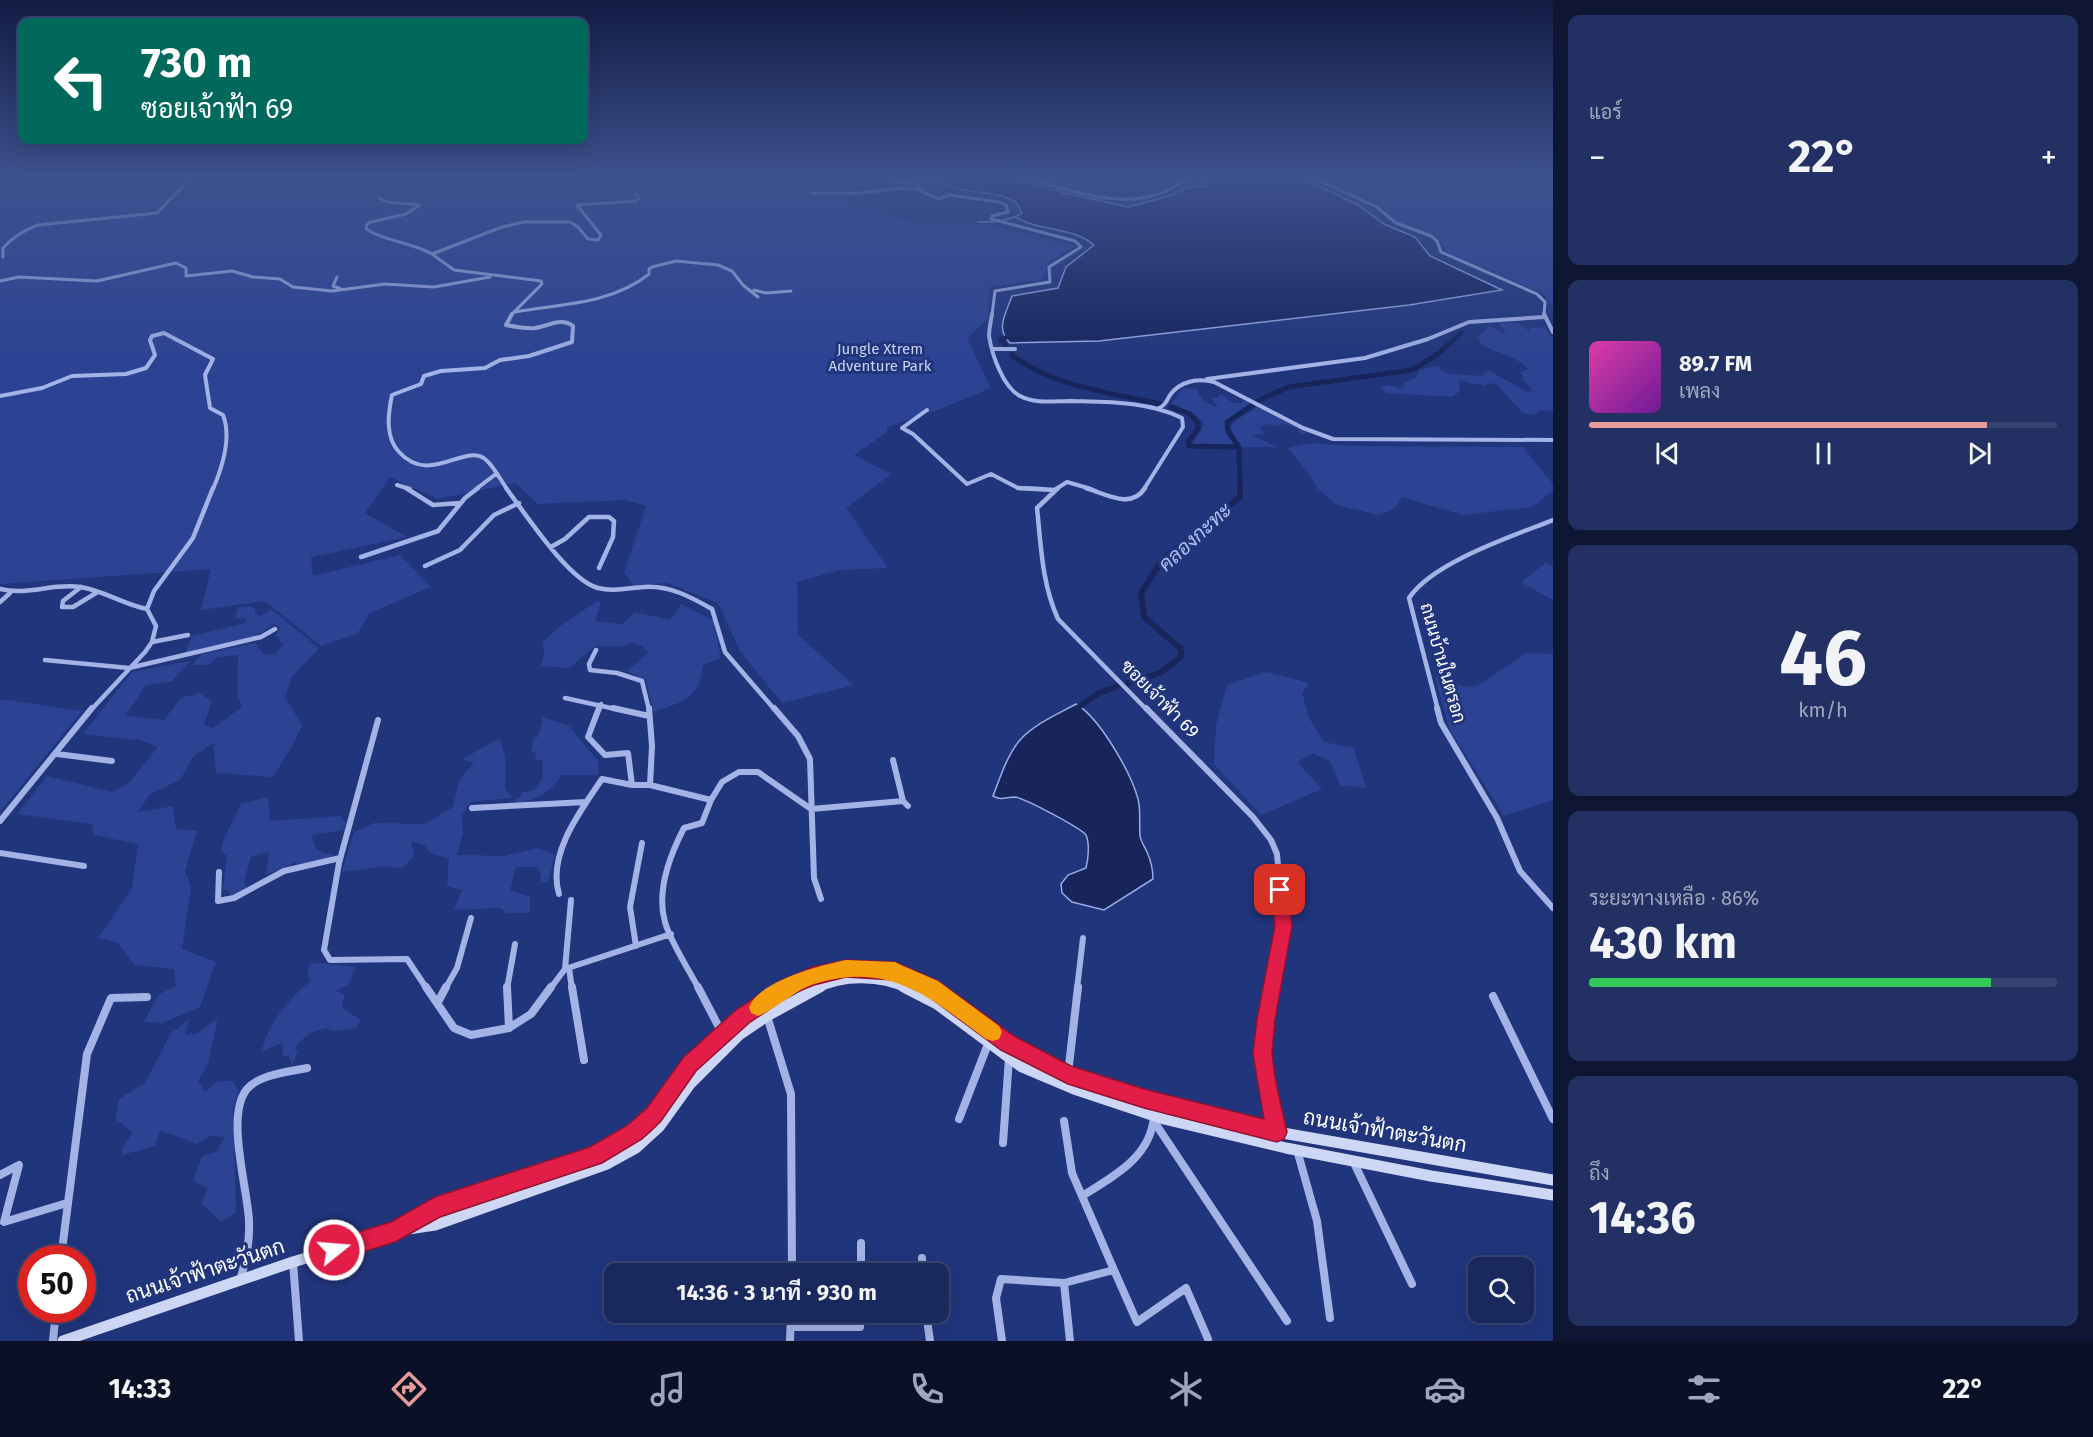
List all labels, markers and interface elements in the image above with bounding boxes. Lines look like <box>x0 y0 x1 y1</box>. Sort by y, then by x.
text: 730 m <box>141 38 252 88</box>
icon: left <box>42 42 120 120</box>
text: ซอยเจ้าฟ้า 69 <box>141 93 293 125</box>
text: แอร์ <box>1589 100 1622 124</box>
text: 22° <box>1788 130 1858 184</box>
text: − <box>1589 138 1606 178</box>
text: + <box>2041 138 2057 178</box>
park label: Jungle Xtrem Adventure Park <box>828 340 932 375</box>
text: 89.7 FM <box>1679 350 1752 377</box>
text: เพลง <box>1679 379 1720 403</box>
icon: previous <box>1651 437 1684 470</box>
icon: pause <box>1807 437 1840 470</box>
icon: next <box>1963 437 1996 470</box>
water label: คลองกะทะ <box>1153 498 1237 576</box>
street label: ถนนบ้านในตรอก <box>1415 600 1473 726</box>
text: 46 <box>1779 612 1867 706</box>
street label: ซอยเจ้าฟ้า 69 <box>1116 655 1204 743</box>
text: km/h <box>1798 698 1848 722</box>
pin <box>1254 864 1305 915</box>
icon: arrive <box>1263 873 1296 906</box>
text: ระยะทางเหลือ · 86% <box>1589 886 1759 910</box>
text: 430 km <box>1589 916 1737 970</box>
street label: ถนนเจ้าฟ้าตะวันตก <box>1301 1103 1469 1158</box>
text: ถึง <box>1589 1161 1610 1185</box>
text: 14:36 <box>1589 1191 1696 1245</box>
position arrow <box>302 1218 366 1282</box>
street label: ถนนเจ้าฟ้าตะวันตก <box>122 1232 288 1309</box>
speed limit sign: 50 <box>18 1245 96 1323</box>
map controls <box>1468 1257 1534 1323</box>
button: search <box>1468 1257 1534 1323</box>
text: 14:36 · 3 นาที · 930 m <box>676 1279 877 1306</box>
icon: directions <box>388 1368 430 1410</box>
icon: music <box>647 1368 689 1410</box>
icon: phone <box>906 1368 948 1410</box>
icon: climate <box>1165 1368 1207 1410</box>
icon: car <box>1424 1368 1466 1410</box>
icon: filters <box>1683 1368 1725 1410</box>
text: 14:33 <box>109 1373 171 1405</box>
text: 22° <box>1942 1373 1984 1405</box>

